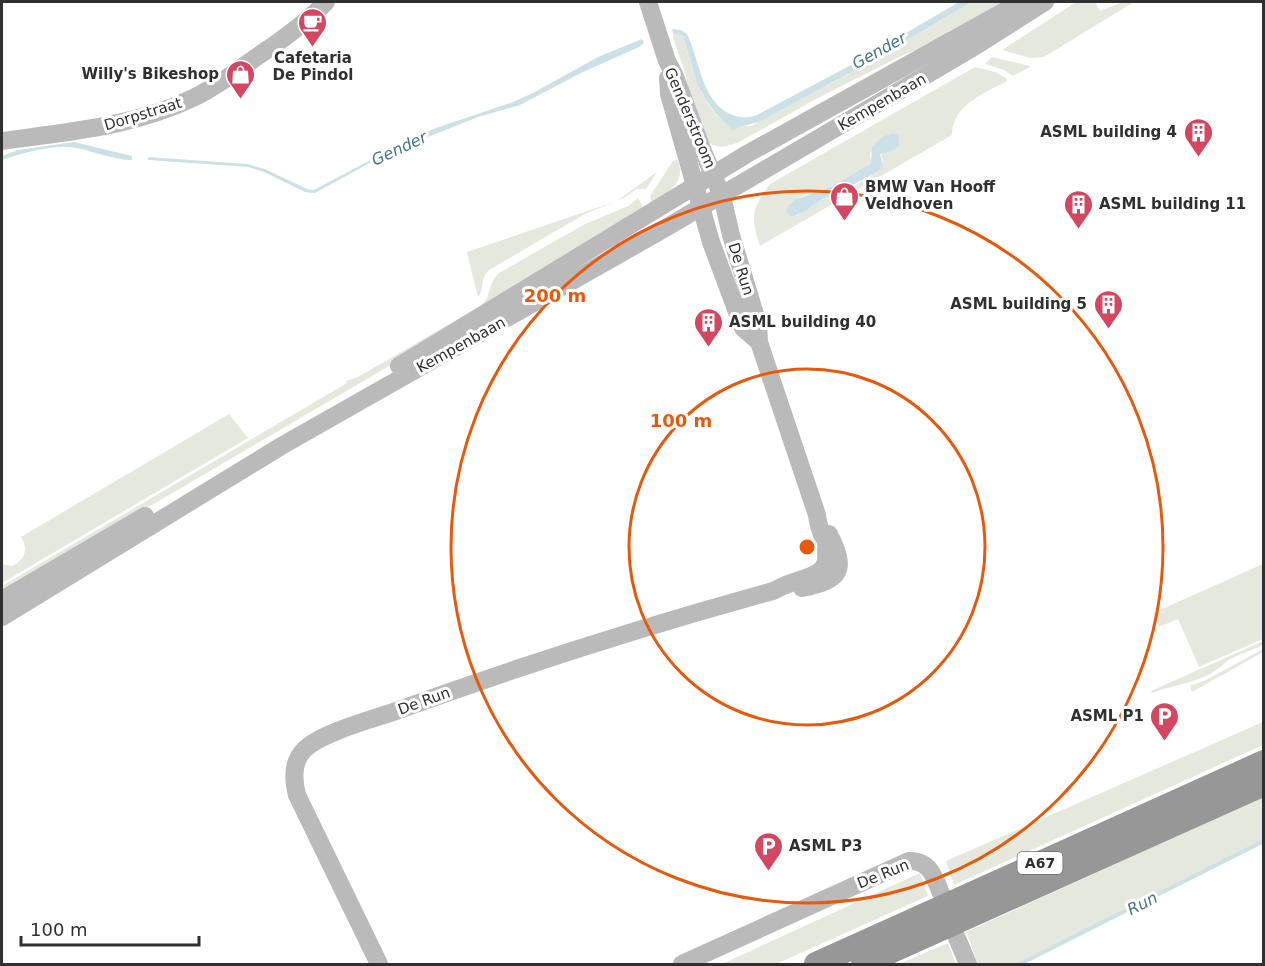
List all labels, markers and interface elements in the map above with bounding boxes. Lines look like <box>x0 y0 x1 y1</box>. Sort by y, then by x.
cafe icon: Cafetaria De Pindol <box>297 7 329 49</box>
water label: Gender <box>849 27 911 73</box>
place label: Cafetaria De Pindol <box>273 49 353 84</box>
shop icon: Willy's Bikeshop <box>224 58 256 100</box>
place label: Willy's Bikeshop <box>82 65 219 83</box>
street label: Genderstroom <box>661 65 719 171</box>
street label: Kempenbaan <box>835 70 929 134</box>
street label: Dorpstraat <box>102 94 184 134</box>
building icon: ASML building 4 <box>1182 116 1214 158</box>
place label: ASML building 4 <box>1040 123 1177 141</box>
water label: Gender <box>368 127 431 170</box>
place label: BMW Van Hooff Veldhoven <box>865 178 996 213</box>
shop icon: BMW Van Hooff Veldhoven <box>828 180 860 222</box>
building icon: ASML building 11 <box>1062 188 1094 230</box>
place label: ASML building 11 <box>1099 195 1246 213</box>
street label: De Run <box>724 240 758 298</box>
text: 200 m <box>524 285 586 306</box>
building icon: ASML building 5 <box>1092 288 1124 330</box>
place label: ASML building 5 <box>950 295 1087 313</box>
building icon: ASML building 40 <box>692 306 724 348</box>
street label: Kempenbaan <box>414 313 508 377</box>
place label: ASML building 40 <box>729 313 876 331</box>
text: 100 m <box>650 410 712 431</box>
centre of rings <box>797 537 817 557</box>
street label: De Run <box>395 683 453 719</box>
parking icon: ASML P1 <box>1149 700 1181 742</box>
place label: ASML P1 <box>1070 707 1144 725</box>
parking icon: ASML P3 <box>752 830 784 872</box>
place label: ASML P3 <box>789 837 863 855</box>
road number: A67 <box>1018 852 1062 874</box>
street label: De Run <box>854 855 912 893</box>
water label: Run <box>1124 888 1161 919</box>
scale bar <box>21 909 200 947</box>
text: 100 m <box>30 919 88 940</box>

